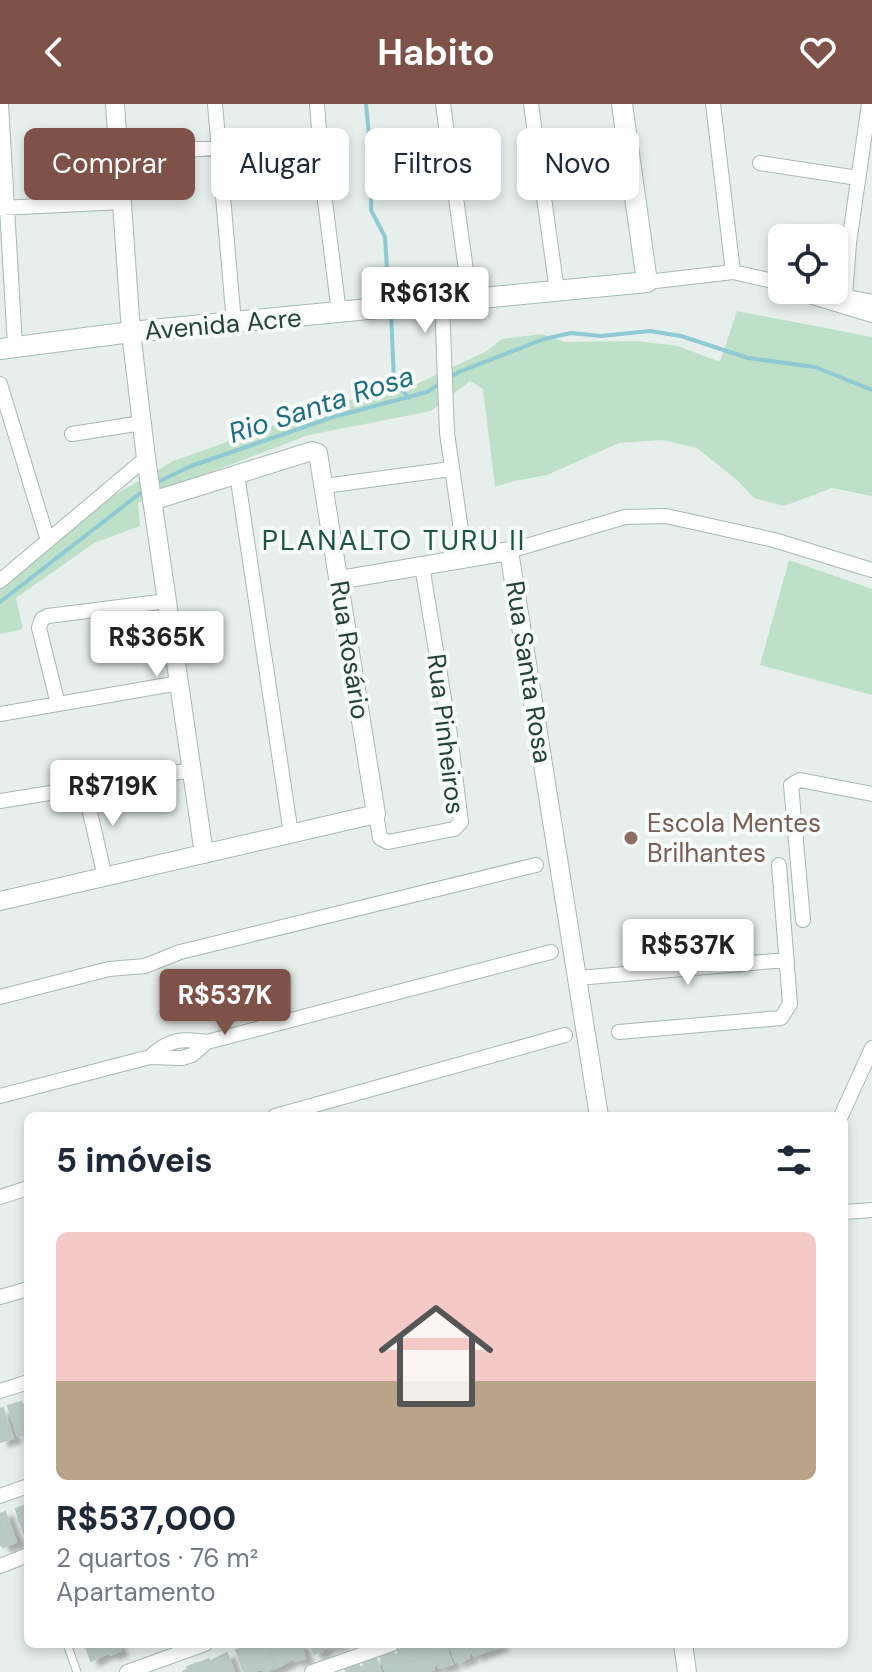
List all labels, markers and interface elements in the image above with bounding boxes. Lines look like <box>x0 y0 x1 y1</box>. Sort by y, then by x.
text: Habito <box>377 29 495 76</box>
icon: back <box>32 30 76 74</box>
icon: heart <box>796 30 840 74</box>
chip: Comprar <box>24 128 195 200</box>
chip: Alugar <box>211 128 349 200</box>
chip: Filtros <box>365 128 501 200</box>
chip: Novo <box>517 128 639 200</box>
map controls <box>768 224 848 304</box>
button: locate <box>768 224 848 304</box>
pin: R$613K <box>360 267 490 335</box>
text: R$613K <box>380 276 470 310</box>
street label: Avenida Acre <box>143 300 303 348</box>
water label: Rio Santa Rosa <box>224 357 418 452</box>
district label: PLANALTO TURU II <box>262 522 526 559</box>
street label: Rua Rosário <box>322 578 378 722</box>
street label: Rua Santa Rosa <box>498 578 560 766</box>
pin: R$365K <box>92 611 222 679</box>
text: R$365K <box>109 620 205 654</box>
street label: Rua Pinheiros <box>419 652 473 816</box>
pin: R$719K <box>48 760 178 828</box>
text: R$719K <box>68 769 158 803</box>
place label: Escola Mentes Brilhantes <box>647 806 821 870</box>
marker: Escola Mentes Brilhantes <box>622 829 640 847</box>
pin: R$537K <box>623 919 753 987</box>
text: R$537K <box>641 928 735 962</box>
pin: R$537K <box>160 969 290 1037</box>
text: R$537K <box>178 978 272 1012</box>
text: 5 imóveis <box>56 1138 213 1183</box>
icon: filters <box>772 1138 816 1182</box>
icon: home <box>364 1284 508 1428</box>
text: R$537,000 <box>56 1496 236 1541</box>
text: 2 quartos · 76 m² <box>56 1541 258 1575</box>
text: Apartamento <box>56 1575 216 1609</box>

